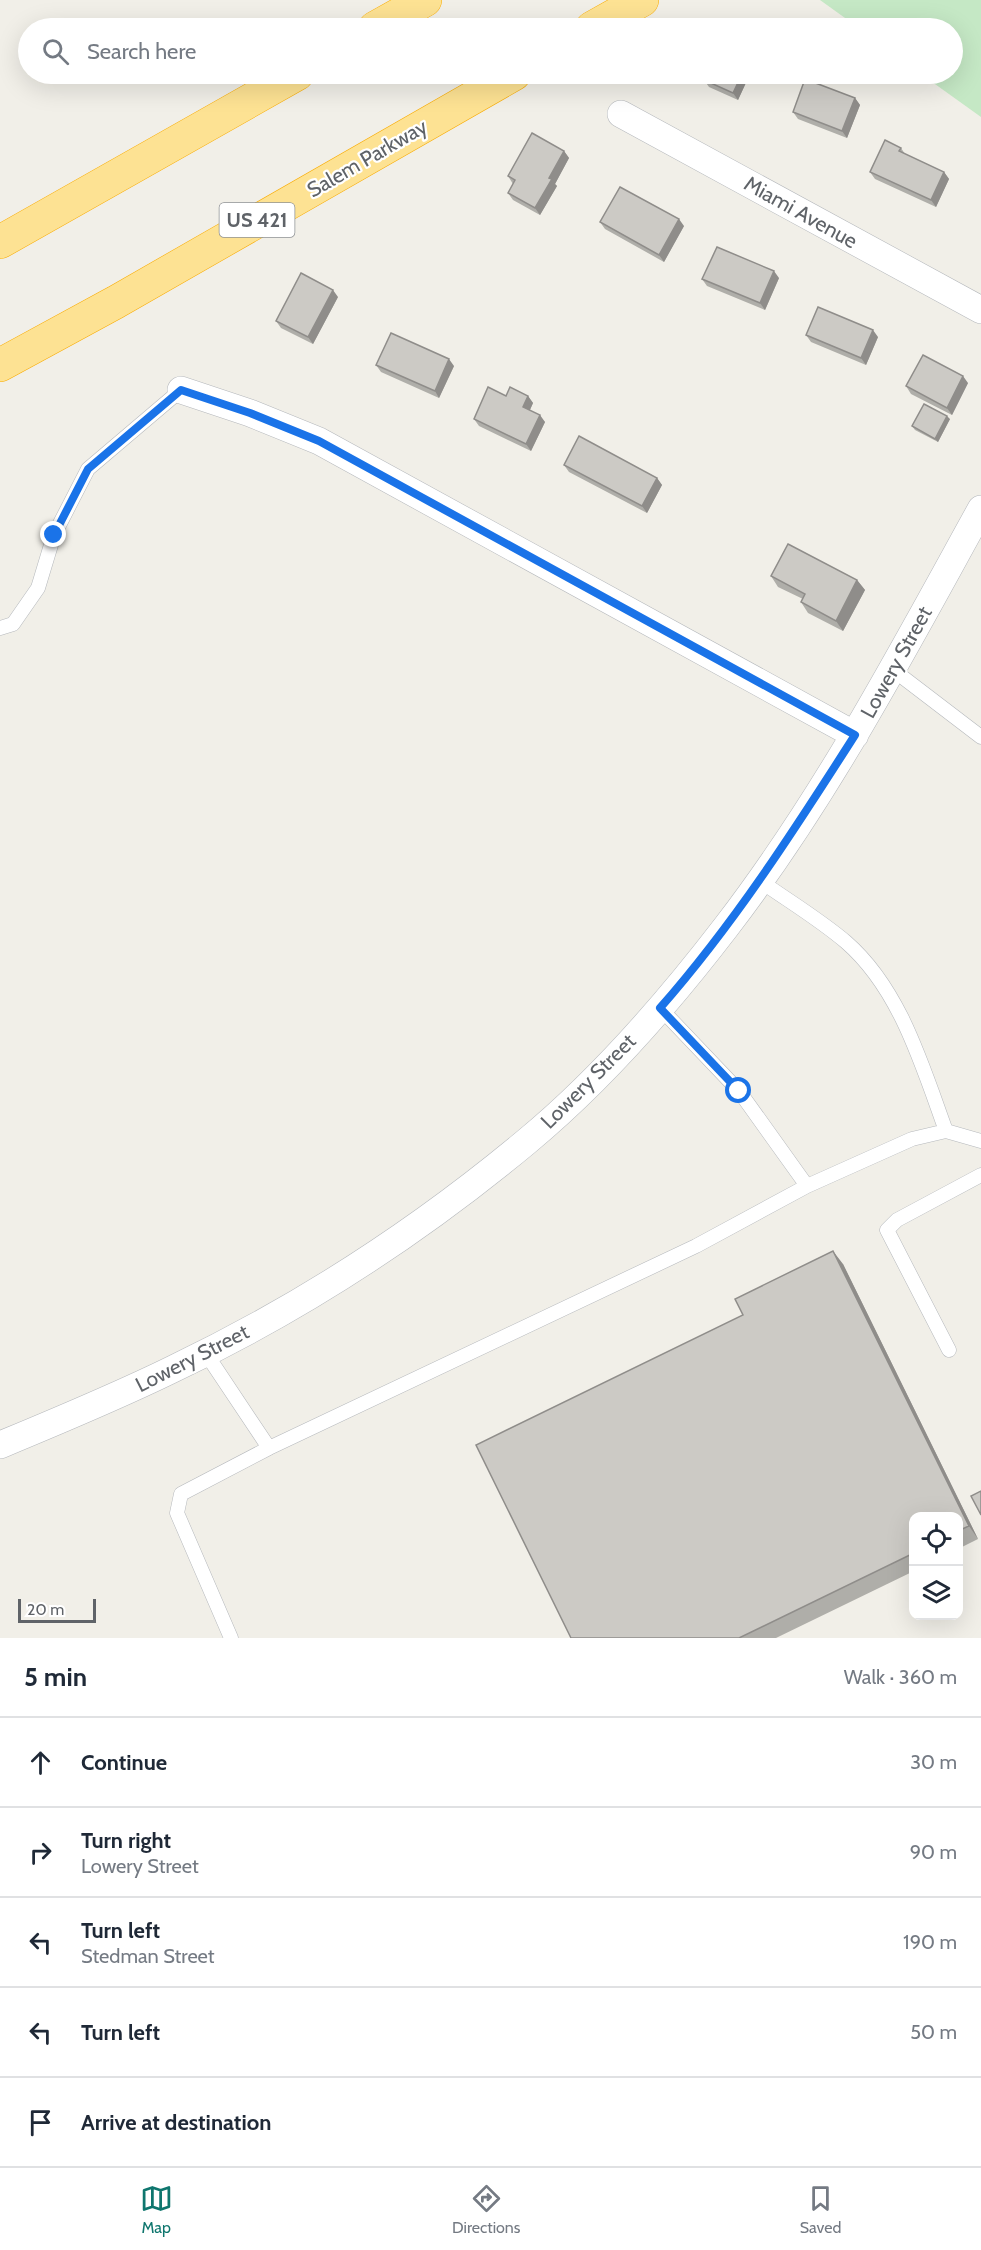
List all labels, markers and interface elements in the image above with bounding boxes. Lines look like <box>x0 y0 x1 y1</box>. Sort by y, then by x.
search box <box>18 18 963 84</box>
icon: search <box>39 35 72 68</box>
text: Search here <box>87 38 196 65</box>
street label: Salem Parkway <box>303 113 432 202</box>
street label: Miami Avenue <box>740 171 862 253</box>
road number: US 421 <box>220 203 294 237</box>
route end <box>40 521 66 547</box>
street label: Lowery Street <box>855 602 937 722</box>
street label: Lowery Street <box>535 1028 641 1134</box>
route start <box>725 1077 751 1103</box>
street label: Lowery Street <box>131 1319 253 1397</box>
map controls <box>909 1512 963 1620</box>
button: locate <box>909 1512 963 1566</box>
button: layers <box>909 1566 963 1620</box>
scale bar <box>18 1596 96 1624</box>
text: 20 m <box>27 1600 64 1619</box>
text: 5 min <box>24 1661 87 1693</box>
text: Walk · 360 m <box>844 1665 957 1689</box>
icon: ahead <box>24 1746 57 1779</box>
text: Continue <box>81 1749 167 1776</box>
text: 30 m <box>910 1750 957 1774</box>
text: Turn right <box>81 1827 171 1854</box>
icon: right <box>24 1836 57 1869</box>
text: 90 m <box>910 1840 957 1864</box>
text: Lowery Street <box>81 1854 199 1878</box>
text: Turn left <box>81 1917 160 1944</box>
icon: left <box>24 1926 57 1959</box>
text: 190 m <box>903 1930 957 1954</box>
text: Stedman Street <box>81 1944 215 1968</box>
icon: left <box>24 2016 57 2049</box>
text: Turn left <box>81 2019 160 2046</box>
text: 50 m <box>910 2020 957 2044</box>
icon: arrive <box>24 2106 57 2139</box>
text: Arrive at destination <box>81 2109 271 2136</box>
tab: Map <box>140 2182 173 2237</box>
tab: Directions <box>452 2182 520 2237</box>
tab: Saved <box>800 2182 841 2237</box>

